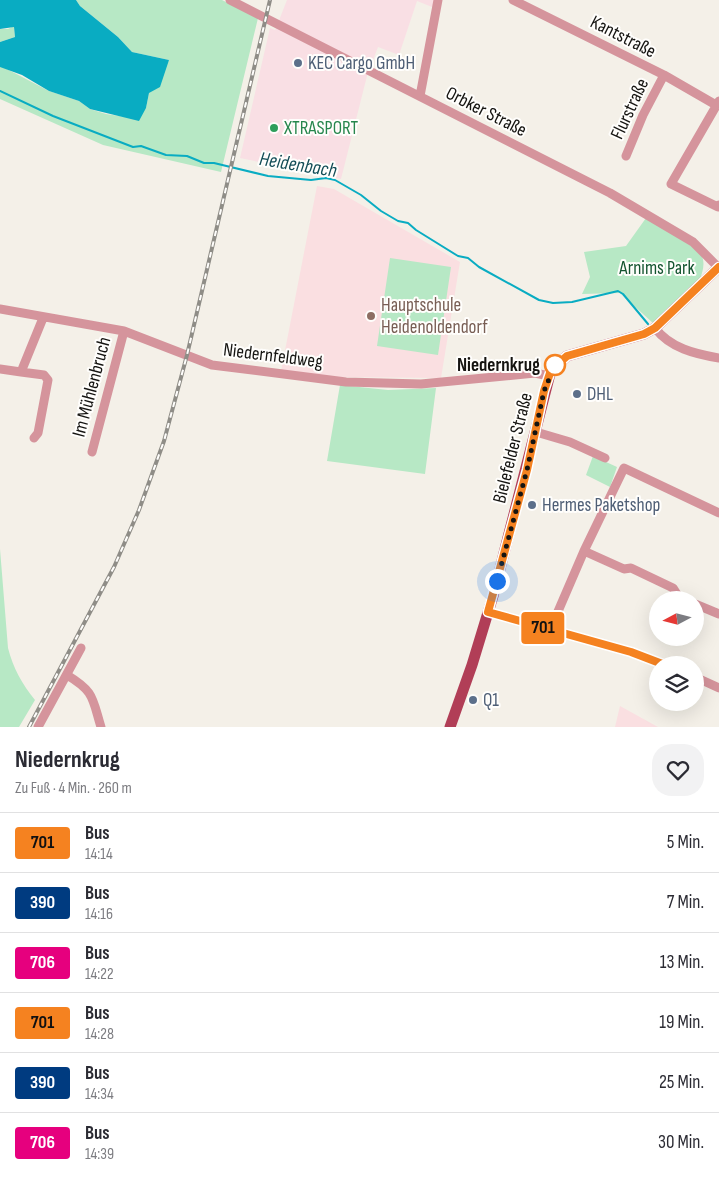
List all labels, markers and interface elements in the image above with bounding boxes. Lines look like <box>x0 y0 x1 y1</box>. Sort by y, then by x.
street label: Kantstraße <box>586 11 660 63</box>
place label: KEC Cargo GmbH <box>308 52 415 75</box>
marker: KEC Cargo GmbH <box>292 57 304 69</box>
street label: Flurstraße <box>606 75 654 143</box>
street label: Orbker Straße <box>442 82 530 142</box>
place label: XTRASPORT <box>283 117 359 140</box>
marker: XTRASPORT <box>268 122 280 134</box>
water label: Heidenbach <box>258 147 338 183</box>
park label: Arnims Park <box>618 257 695 280</box>
place label: Hauptschule Heidenoldendorf <box>381 294 488 339</box>
marker: Hauptschule Heidenoldendorf <box>365 310 377 322</box>
street label: Im Mühlenbruch <box>68 334 116 440</box>
street label: Niedernfeldweg <box>222 338 324 374</box>
place label: Niedernkrug <box>457 354 540 377</box>
marker: Niedernkrug <box>544 354 566 376</box>
place label: DHL <box>587 383 613 406</box>
marker: DHL <box>571 388 583 400</box>
street label: Bielefelder Straße <box>488 390 538 506</box>
place label: Hermes Paketshop <box>542 494 660 517</box>
marker: Hermes Paketshop <box>526 499 538 511</box>
your location <box>485 569 510 594</box>
north arrow <box>649 591 704 646</box>
map controls <box>649 591 704 711</box>
line badge: 701 <box>514 612 572 644</box>
text: 701 <box>531 617 555 638</box>
button: layers <box>649 656 704 711</box>
place label: Q1 <box>483 689 499 712</box>
marker: Q1 <box>467 694 479 706</box>
button: heart <box>652 744 704 796</box>
text: Niedernkrug <box>15 745 120 774</box>
text: Zu Fuß · 4 Min. · 260 m <box>15 779 132 798</box>
text: Bus <box>85 822 110 845</box>
text: 5 Min. <box>667 831 704 854</box>
text: 701 <box>31 832 54 853</box>
text: 14:14 <box>85 845 113 864</box>
text: Bus <box>85 882 110 905</box>
text: 7 Min. <box>667 891 704 914</box>
text: 390 <box>30 892 55 913</box>
text: 14:16 <box>85 905 113 924</box>
text: Bus <box>85 942 110 965</box>
text: 13 Min. <box>660 951 704 974</box>
text: 706 <box>30 952 55 973</box>
text: 14:22 <box>85 965 114 984</box>
text: Bus <box>85 1002 110 1025</box>
text: 19 Min. <box>659 1011 704 1034</box>
text: 701 <box>31 1012 54 1033</box>
text: 14:28 <box>85 1025 114 1044</box>
text: Bus <box>85 1062 110 1085</box>
text: 25 Min. <box>659 1071 704 1094</box>
text: 390 <box>30 1072 55 1093</box>
text: 14:34 <box>85 1085 114 1104</box>
text: Bus <box>85 1122 110 1145</box>
text: 30 Min. <box>658 1131 704 1154</box>
text: 706 <box>30 1132 55 1153</box>
text: 14:39 <box>85 1145 114 1164</box>

